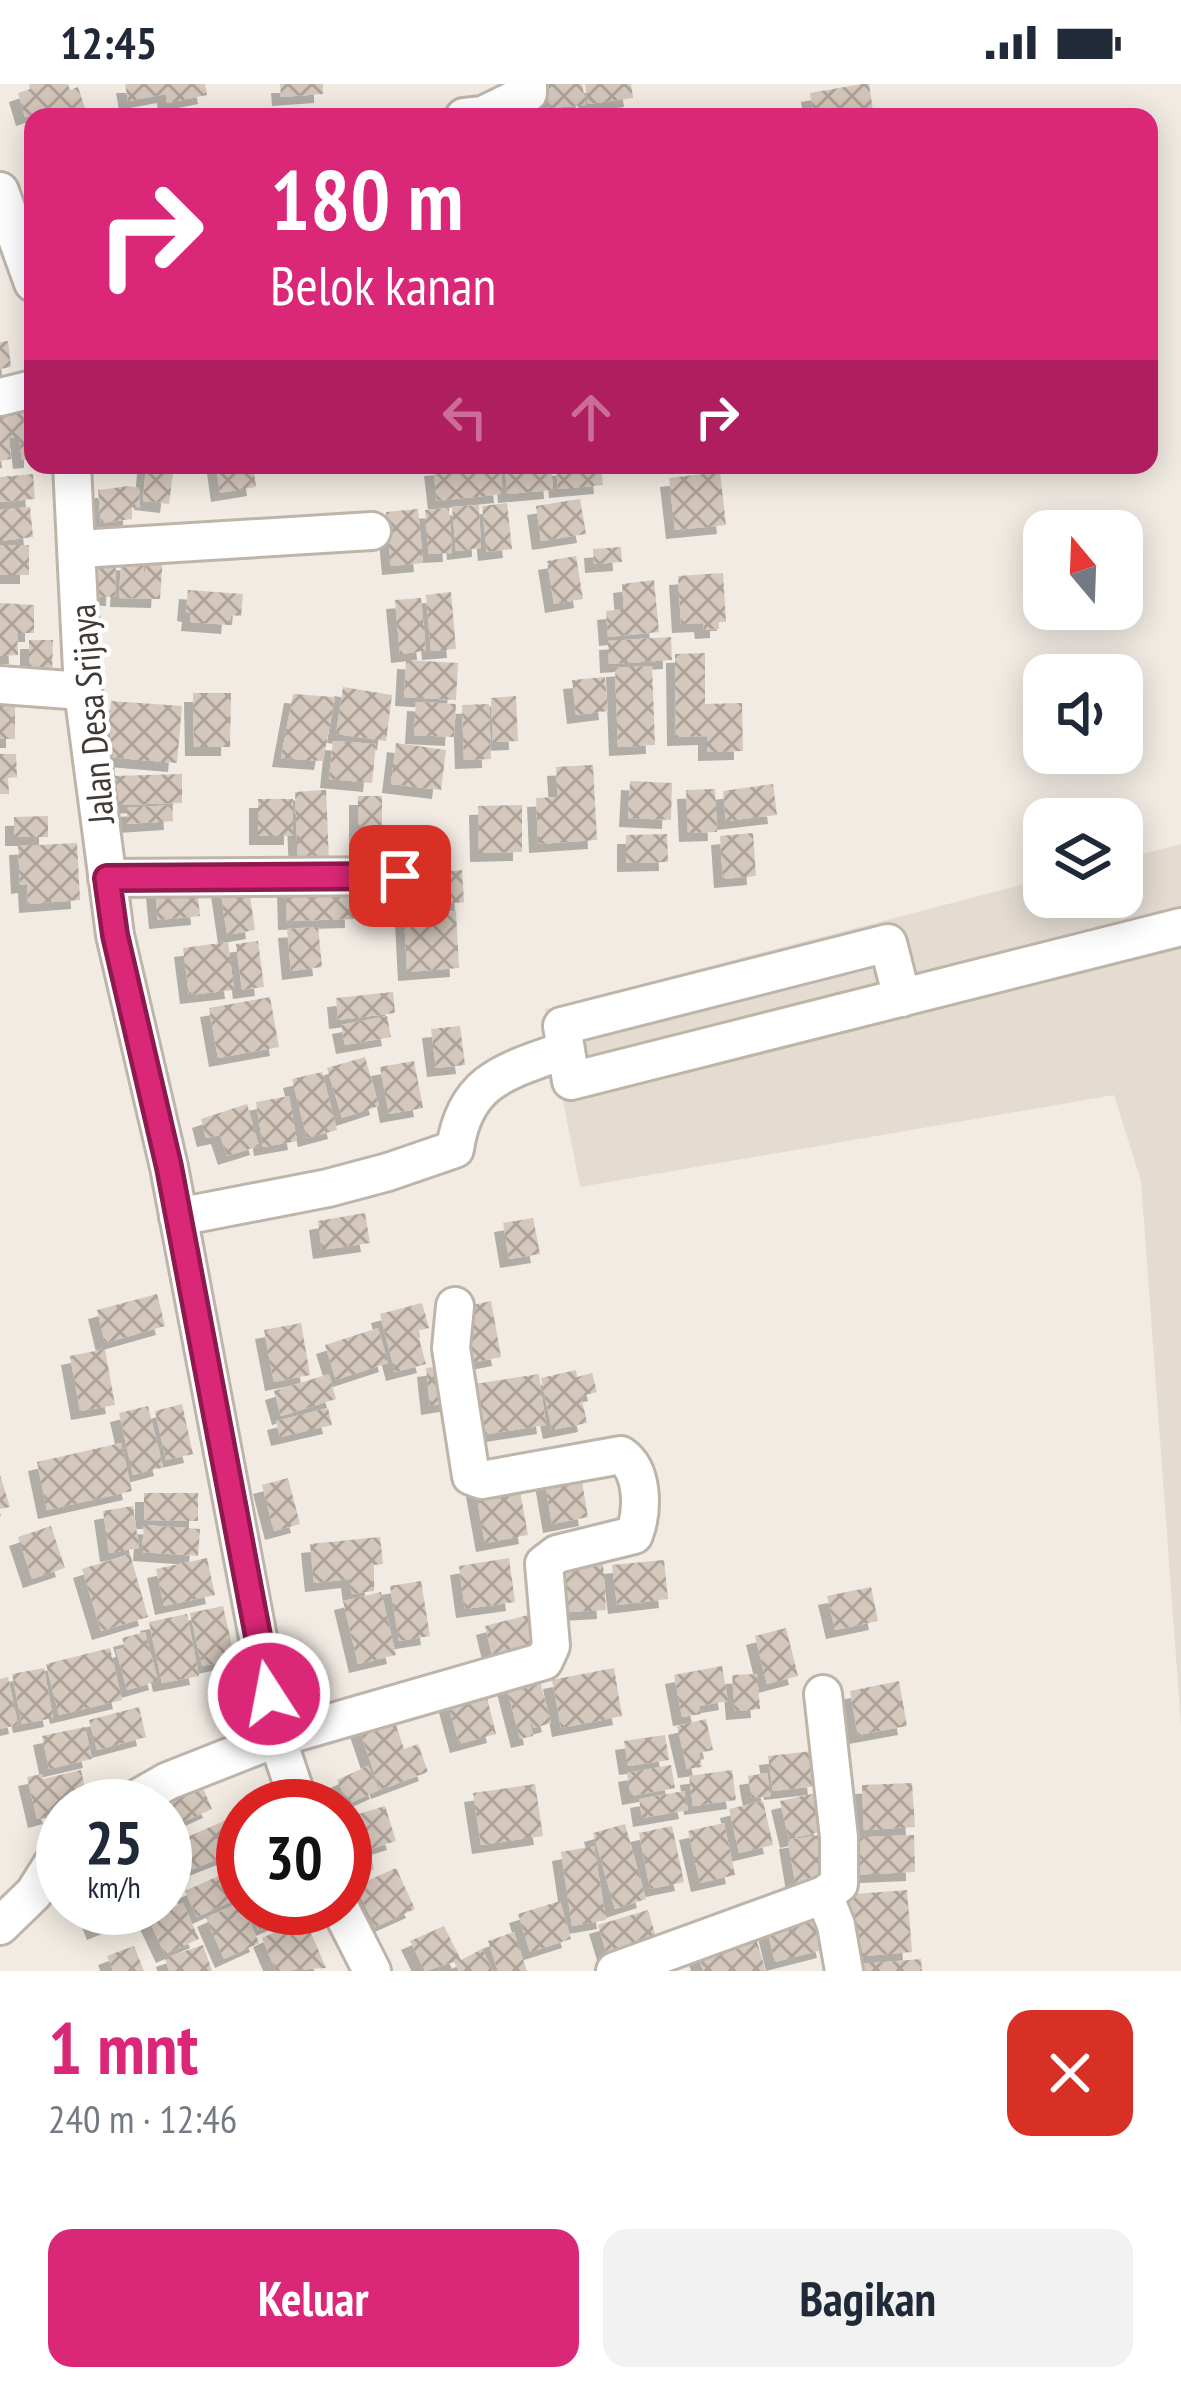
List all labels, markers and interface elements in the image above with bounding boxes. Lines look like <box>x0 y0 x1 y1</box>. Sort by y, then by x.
text: 12:45 <box>60 13 157 71</box>
text: 180 m <box>270 144 463 253</box>
icon: right <box>72 156 228 312</box>
text: Belok kanan <box>270 250 496 320</box>
icon: left <box>432 384 498 450</box>
icon: ahead <box>558 384 624 450</box>
icon: right <box>684 384 750 450</box>
north arrow <box>1023 510 1143 630</box>
map controls <box>1023 510 1143 918</box>
street label: Jalan Desa Srijaya <box>58 602 124 827</box>
button: sound <box>1023 654 1143 774</box>
button: layers <box>1023 798 1143 918</box>
pin <box>349 825 451 927</box>
icon: arrive <box>367 843 433 909</box>
position arrow <box>206 1631 332 1757</box>
speed limit sign: 30 <box>216 1779 372 1935</box>
text: 25 <box>85 1803 143 1881</box>
text: km/h <box>87 1867 141 1906</box>
text: 1 mnt <box>48 2001 198 2094</box>
button: close <box>1007 2010 1133 2136</box>
text: 240 m · 12:46 <box>48 2093 237 2144</box>
button: Keluar <box>48 2229 579 2367</box>
button: Bagikan <box>603 2229 1133 2367</box>

